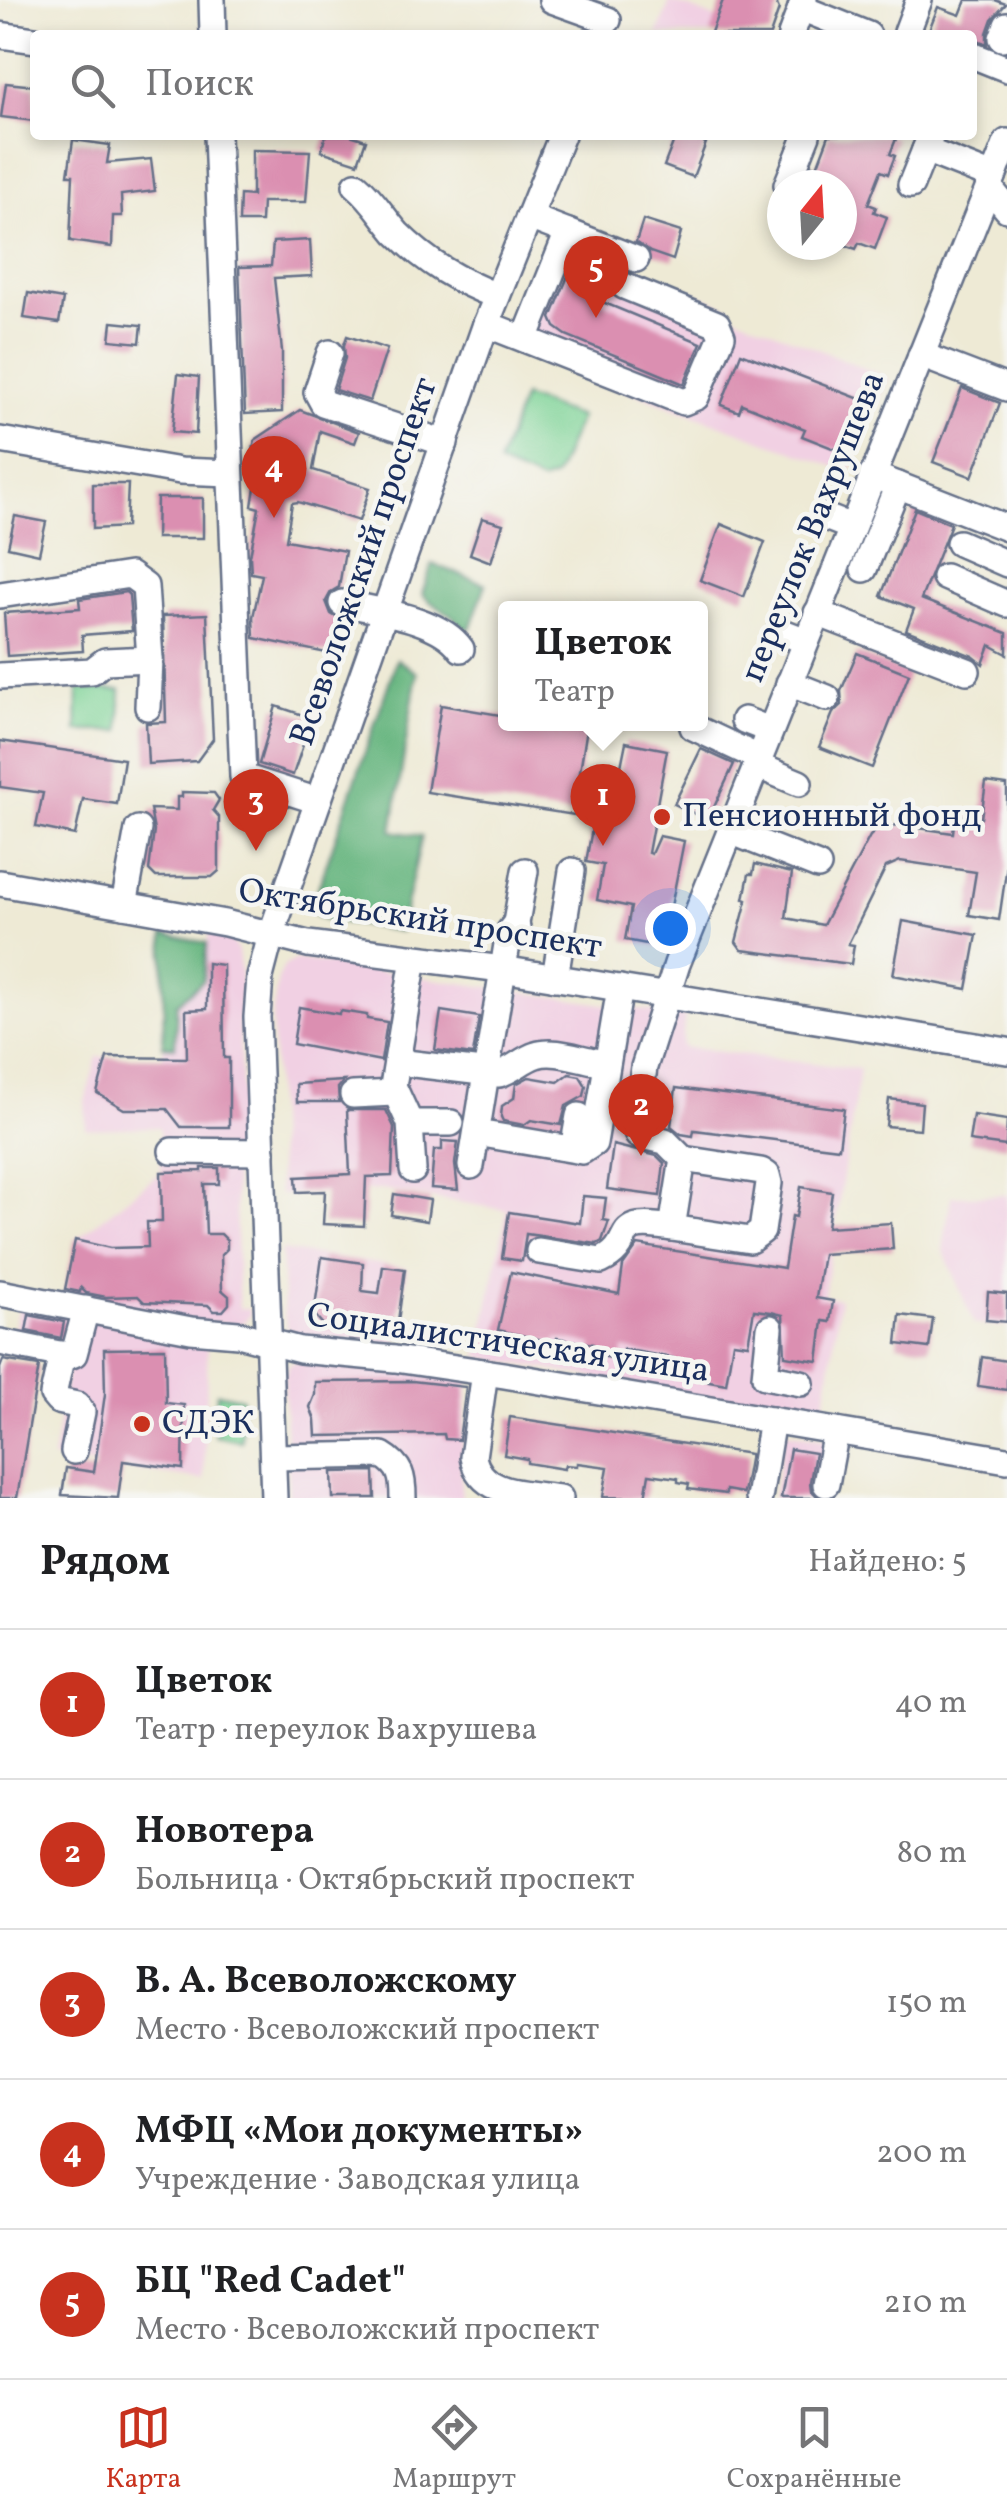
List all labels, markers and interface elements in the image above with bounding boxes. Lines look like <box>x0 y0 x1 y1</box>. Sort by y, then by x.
search box <box>30 30 977 140</box>
icon: search <box>65 58 120 113</box>
text: Поиск <box>145 59 254 112</box>
north arrow <box>767 170 857 260</box>
pin: 5 <box>564 236 628 318</box>
street label: переулок Вахрушева <box>730 364 898 690</box>
street label: Всеволожский проспект <box>279 371 451 753</box>
pin: 4 <box>242 436 306 518</box>
popup <box>498 601 708 731</box>
text: Цветок <box>534 618 672 671</box>
text: Театр <box>534 671 615 715</box>
pin: 1 <box>570 764 636 846</box>
pin: 3 <box>224 768 288 851</box>
place label: Пенсионный фонд <box>682 793 982 841</box>
marker: Пенсионный фонд <box>651 806 673 828</box>
street label: Октябрьский проспект <box>235 868 605 972</box>
your location <box>645 903 696 954</box>
pin: 2 <box>608 1074 674 1156</box>
street label: Социалистическая улица <box>304 1292 712 1396</box>
place label: СДЭК <box>162 1400 255 1448</box>
marker: СДЭК <box>131 1413 153 1435</box>
text: Рядом <box>40 1534 170 1593</box>
text: Найдено: 5 <box>808 1541 967 1585</box>
text: Цветок <box>135 1656 272 1709</box>
text: 1 <box>66 1682 79 1726</box>
text: 40 m <box>895 1682 967 1726</box>
text: Театр · переулок Вахрушева <box>135 1709 537 1753</box>
text: Новотера <box>135 1806 314 1859</box>
text: 2 <box>64 1832 81 1876</box>
text: 80 m <box>897 1832 967 1876</box>
text: Больница · Октябрьский проспект <box>135 1859 634 1903</box>
text: В. А. Всеволожскому <box>135 1956 517 2009</box>
text: 3 <box>64 1982 81 2026</box>
text: 150 m <box>886 1982 967 2026</box>
text: Место · Всеволожский проспект <box>135 2009 599 2053</box>
text: МФЦ «Мои документы» <box>135 2106 583 2159</box>
text: 4 <box>63 2132 82 2176</box>
text: 200 m <box>876 2132 967 2176</box>
text: Учреждение · Заводская улица <box>135 2159 581 2203</box>
text: БЦ "Red Cadet" <box>135 2256 406 2309</box>
text: 5 <box>65 2282 80 2326</box>
text: 210 m <box>883 2282 967 2326</box>
text: Место · Всеволожский проспект <box>135 2309 599 2353</box>
tab: Карта <box>105 2400 181 2499</box>
tab: Маршрут <box>392 2400 516 2499</box>
tab: Сохранённые <box>727 2400 902 2499</box>

